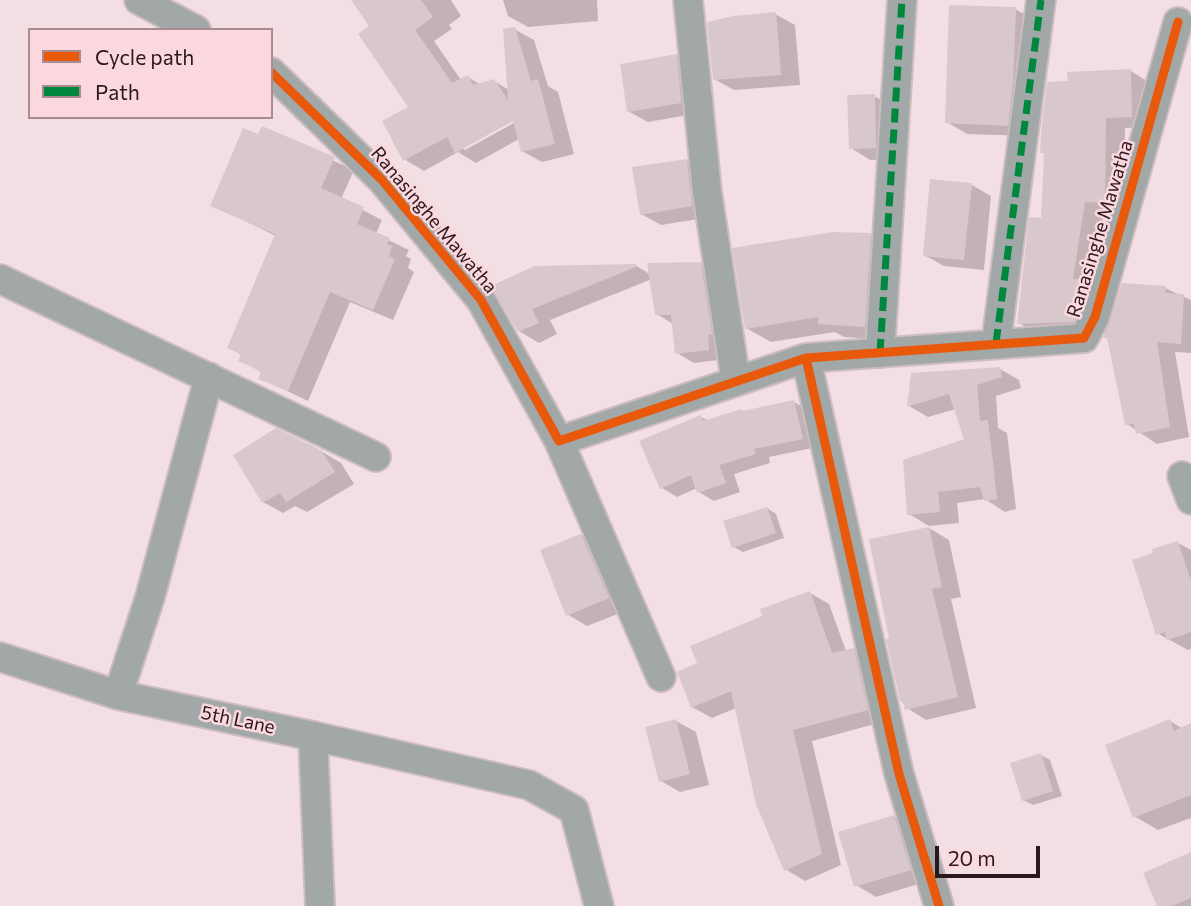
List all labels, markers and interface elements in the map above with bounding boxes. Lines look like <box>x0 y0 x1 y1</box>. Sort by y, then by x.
legend <box>28 28 273 119</box>
text: Cycle path <box>95 44 194 69</box>
text: Path <box>95 79 140 104</box>
street label: Ranasinghe Mawatha <box>1062 138 1138 320</box>
street label: Ranasinghe Mawatha <box>366 142 502 298</box>
street label: 5th Lane <box>199 701 277 739</box>
scale bar <box>939 832 1044 876</box>
text: 20 m <box>948 845 996 870</box>

